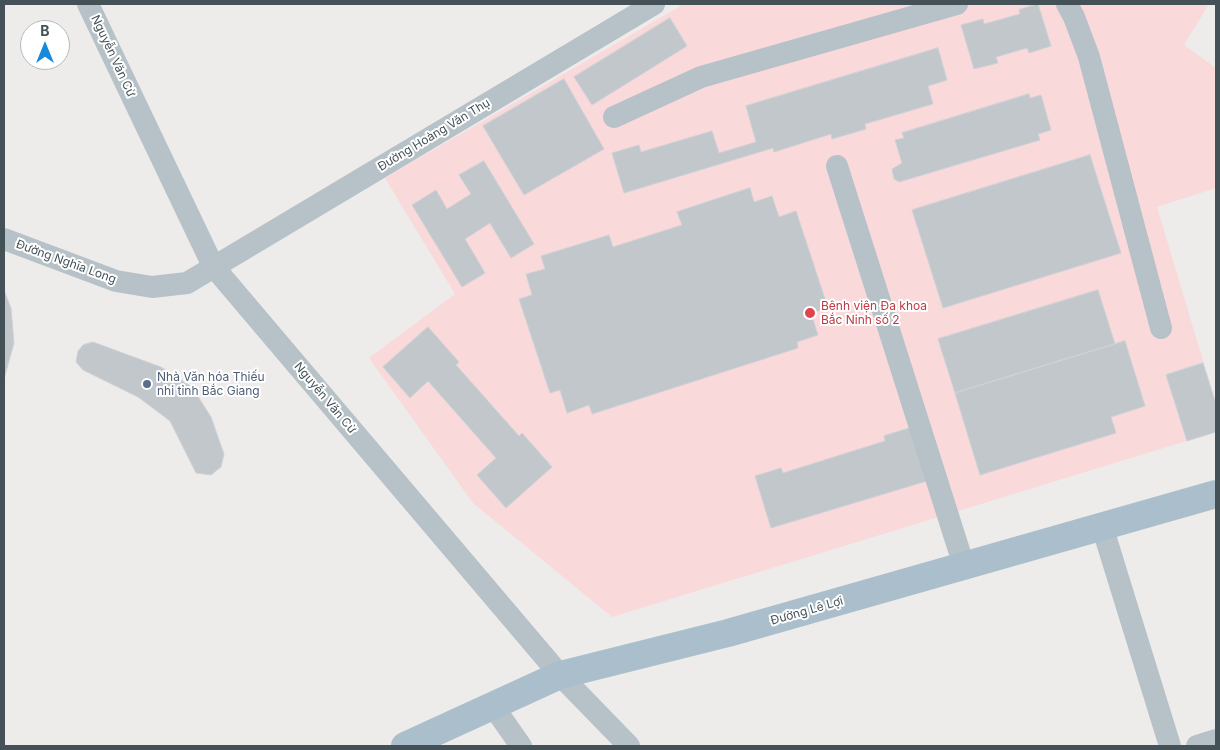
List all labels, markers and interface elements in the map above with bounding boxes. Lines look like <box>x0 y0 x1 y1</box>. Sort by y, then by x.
street label: Nguyễn Văn Cừ <box>88 13 138 99</box>
north arrow <box>20 20 70 70</box>
text: B <box>40 22 50 39</box>
street label: Đường Hoàng Văn Thụ <box>375 96 493 174</box>
street label: Đường Nghĩa Long <box>14 237 118 287</box>
place label: Bệnh viện Đa khoa Bắc Ninh số 2 <box>821 299 927 327</box>
marker: Bệnh viện Đa khoa Bắc Ninh số 2 <box>803 306 817 320</box>
street label: Nguyễn Văn Cừ <box>291 359 359 437</box>
place label: Nhà Văn hóa Thiếu nhi tỉnh Bắc Giang <box>157 370 264 398</box>
marker: Nhà Văn hóa Thiếu nhi tỉnh Bắc Giang <box>141 378 153 390</box>
street label: Đường Lê Lợi <box>769 594 845 628</box>

